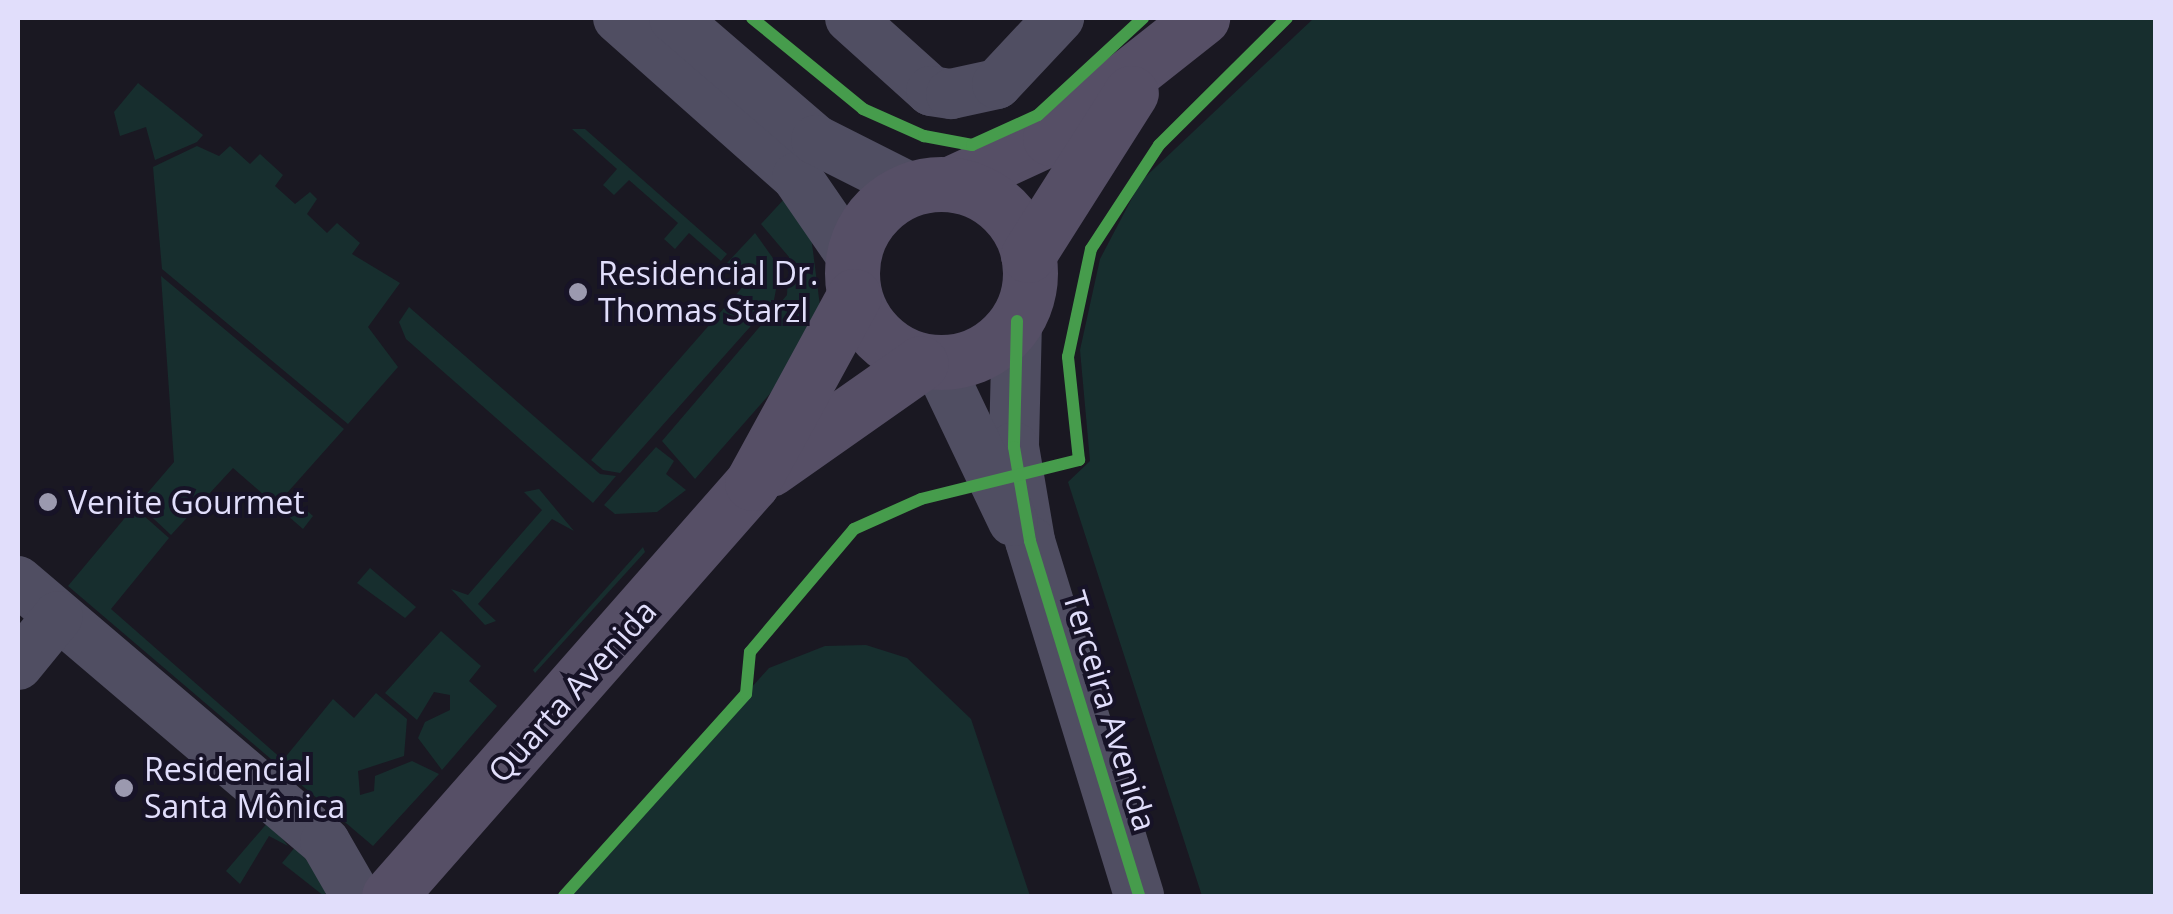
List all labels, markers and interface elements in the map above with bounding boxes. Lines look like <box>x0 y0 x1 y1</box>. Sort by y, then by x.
place label: Residencial Dr. Thomas Starzl <box>598 255 818 330</box>
marker: Residencial Dr. Thomas Starzl <box>567 281 589 303</box>
place label: Venite Gourmet <box>68 483 305 521</box>
marker: Venite Gourmet <box>37 491 59 513</box>
street label: Terceira Avenida <box>1055 587 1165 835</box>
street label: Quarta Avenida <box>480 592 664 790</box>
place label: Residencial Santa Mônica <box>144 751 345 826</box>
marker: Residencial Santa Mônica <box>113 777 135 799</box>

